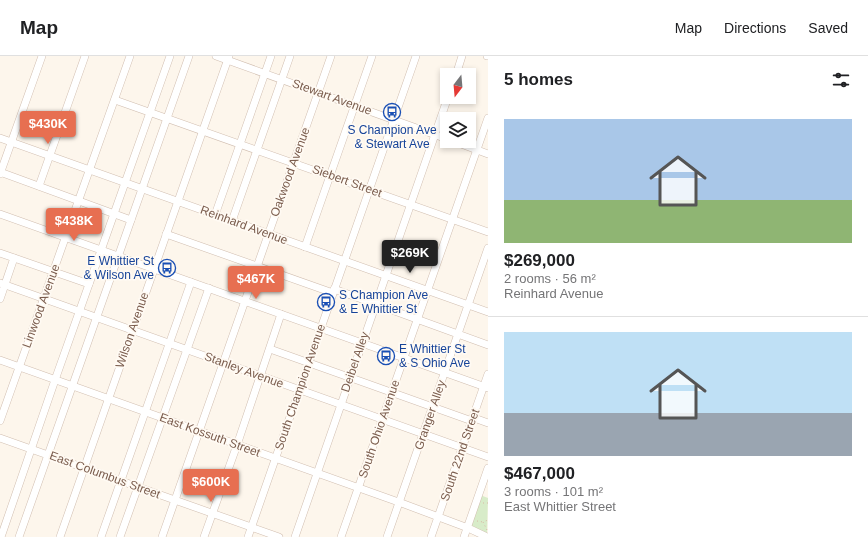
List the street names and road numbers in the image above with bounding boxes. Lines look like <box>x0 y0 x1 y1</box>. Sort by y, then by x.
street label: Stewart Avenue <box>290 76 374 118</box>
street label: Oakwood Avenue <box>267 125 313 218</box>
street label: Siebert Street <box>310 162 384 200</box>
street label: Reinhard Avenue <box>198 203 290 247</box>
street label: Linwood Avenue <box>19 262 63 350</box>
street label: Wilson Avenue <box>112 290 152 370</box>
street label: South Champion Avenue <box>272 322 328 452</box>
street label: Deibel Alley <box>338 330 372 394</box>
street label: Stanley Avenue <box>203 349 286 391</box>
street label: South Ohio Avenue <box>356 378 403 480</box>
street label: Granger Alley <box>412 378 448 452</box>
street label: South 22nd Street <box>438 406 483 503</box>
street label: East Kossuth Street <box>158 410 263 460</box>
street label: East Columbus Street <box>48 448 163 502</box>

